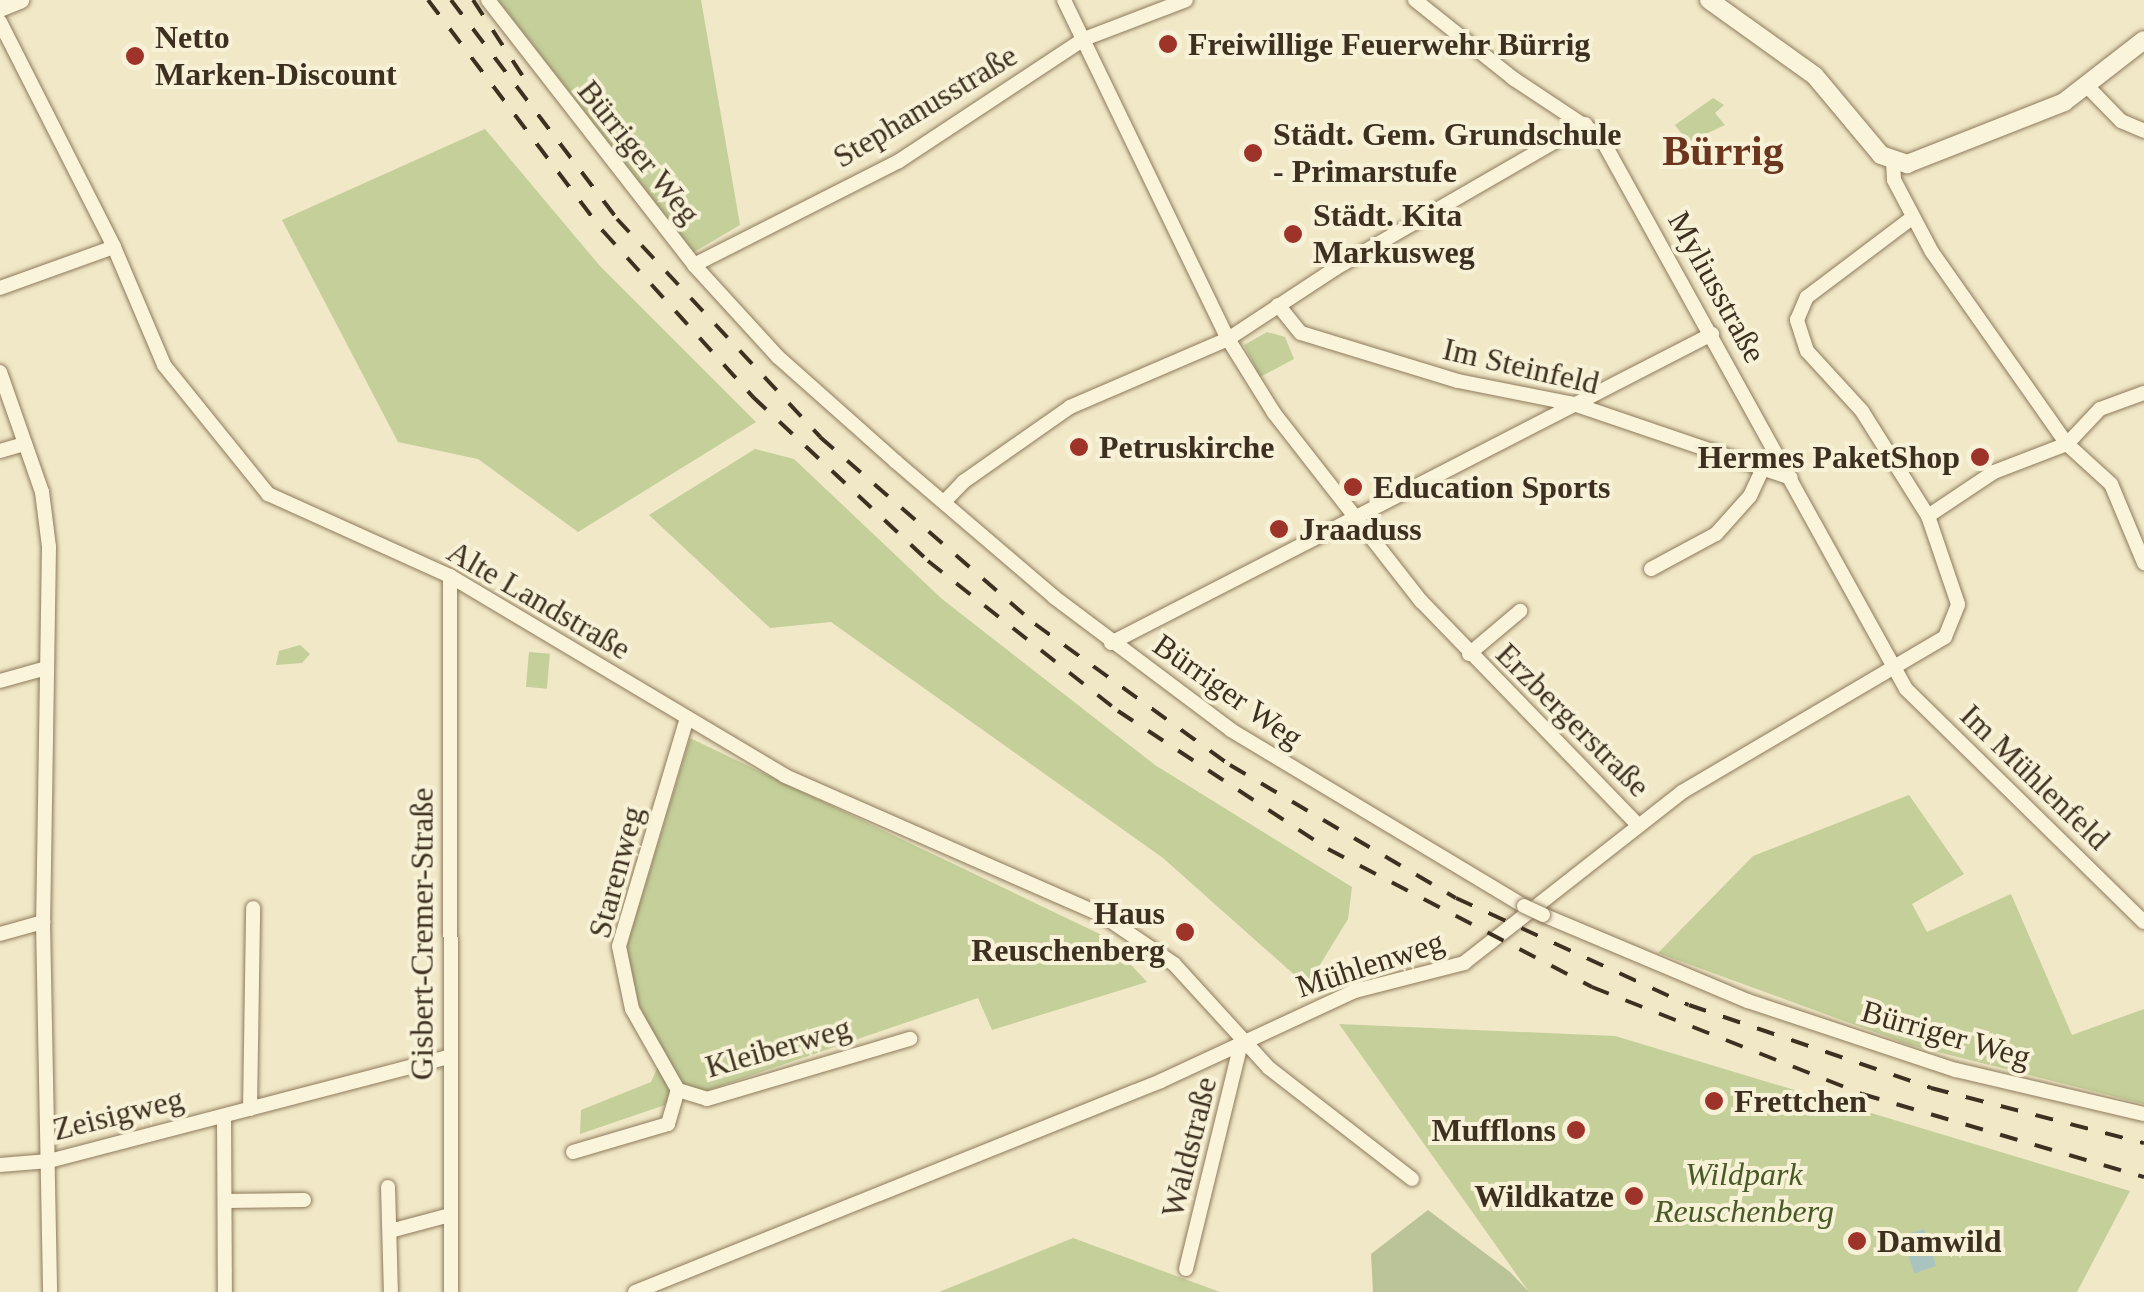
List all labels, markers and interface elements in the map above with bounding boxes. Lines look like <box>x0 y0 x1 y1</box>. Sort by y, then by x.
place label: Netto Marken-Discount <box>155 19 397 94</box>
place label: Freiwillige Feuerwehr Bürrig <box>1188 25 1591 63</box>
marker: Freiwillige Feuerwehr Bürrig <box>1157 33 1179 55</box>
street label: Stephanusstraße <box>826 36 1024 176</box>
marker: Netto Marken-Discount <box>124 45 146 67</box>
street label: Bürriger Weg <box>569 72 709 232</box>
place label: Städt. Gem. Grundschule - Primarstufe <box>1273 116 1621 191</box>
district label: Bürrig <box>1662 126 1784 176</box>
marker: Städt. Gem. Grundschule - Primarstufe <box>1242 142 1264 164</box>
place label: Städt. Kita Markusweg <box>1313 197 1475 272</box>
street label: Myliusstraße <box>1660 205 1774 369</box>
marker: Städt. Kita Markusweg <box>1282 223 1304 245</box>
street label: Im Steinfeld <box>1439 329 1603 403</box>
place label: Petruskirche <box>1099 428 1274 466</box>
marker: Petruskirche <box>1068 436 1090 458</box>
place label: Hermes PaketShop <box>1698 438 1960 476</box>
marker: Hermes PaketShop <box>1969 446 1991 468</box>
place label: Education Sports <box>1373 468 1610 506</box>
marker: Education Sports <box>1342 476 1364 498</box>
place label: Jraaduss <box>1299 510 1422 548</box>
marker: Jraaduss <box>1268 518 1290 540</box>
street label: Alte Landstraße <box>441 532 637 668</box>
street label: Bürriger Weg <box>1146 625 1310 757</box>
street label: Erzbergerstraße <box>1488 635 1658 805</box>
street label: Im Mühlenfeld <box>1952 696 2118 858</box>
street label: Gisbert-Cremer-Straße <box>403 788 441 1080</box>
street label: Starenweg <box>580 802 652 942</box>
place label: Haus Reuschenberg <box>971 895 1165 970</box>
marker: Haus Reuschenberg <box>1174 921 1196 943</box>
street label: Mühlenweg <box>1291 922 1449 1006</box>
street label: Bürriger Weg <box>1857 992 2035 1076</box>
street label: Kleiberweg <box>701 1008 855 1086</box>
street label: Waldstraße <box>1153 1073 1225 1221</box>
street label: Zeisigweg <box>49 1079 187 1149</box>
place label: Frettchen <box>1734 1082 1867 1120</box>
marker: Frettchen <box>1703 1090 1725 1112</box>
place label: Mufflons <box>1432 1111 1556 1149</box>
marker: Mufflons <box>1565 1119 1587 1141</box>
park label: Wildpark Reuschenberg <box>1654 1156 1834 1231</box>
place label: Wildkatze <box>1474 1177 1614 1215</box>
marker: Wildkatze <box>1623 1185 1645 1207</box>
place label: Damwild <box>1877 1222 2001 1260</box>
marker: Damwild <box>1846 1230 1868 1252</box>

